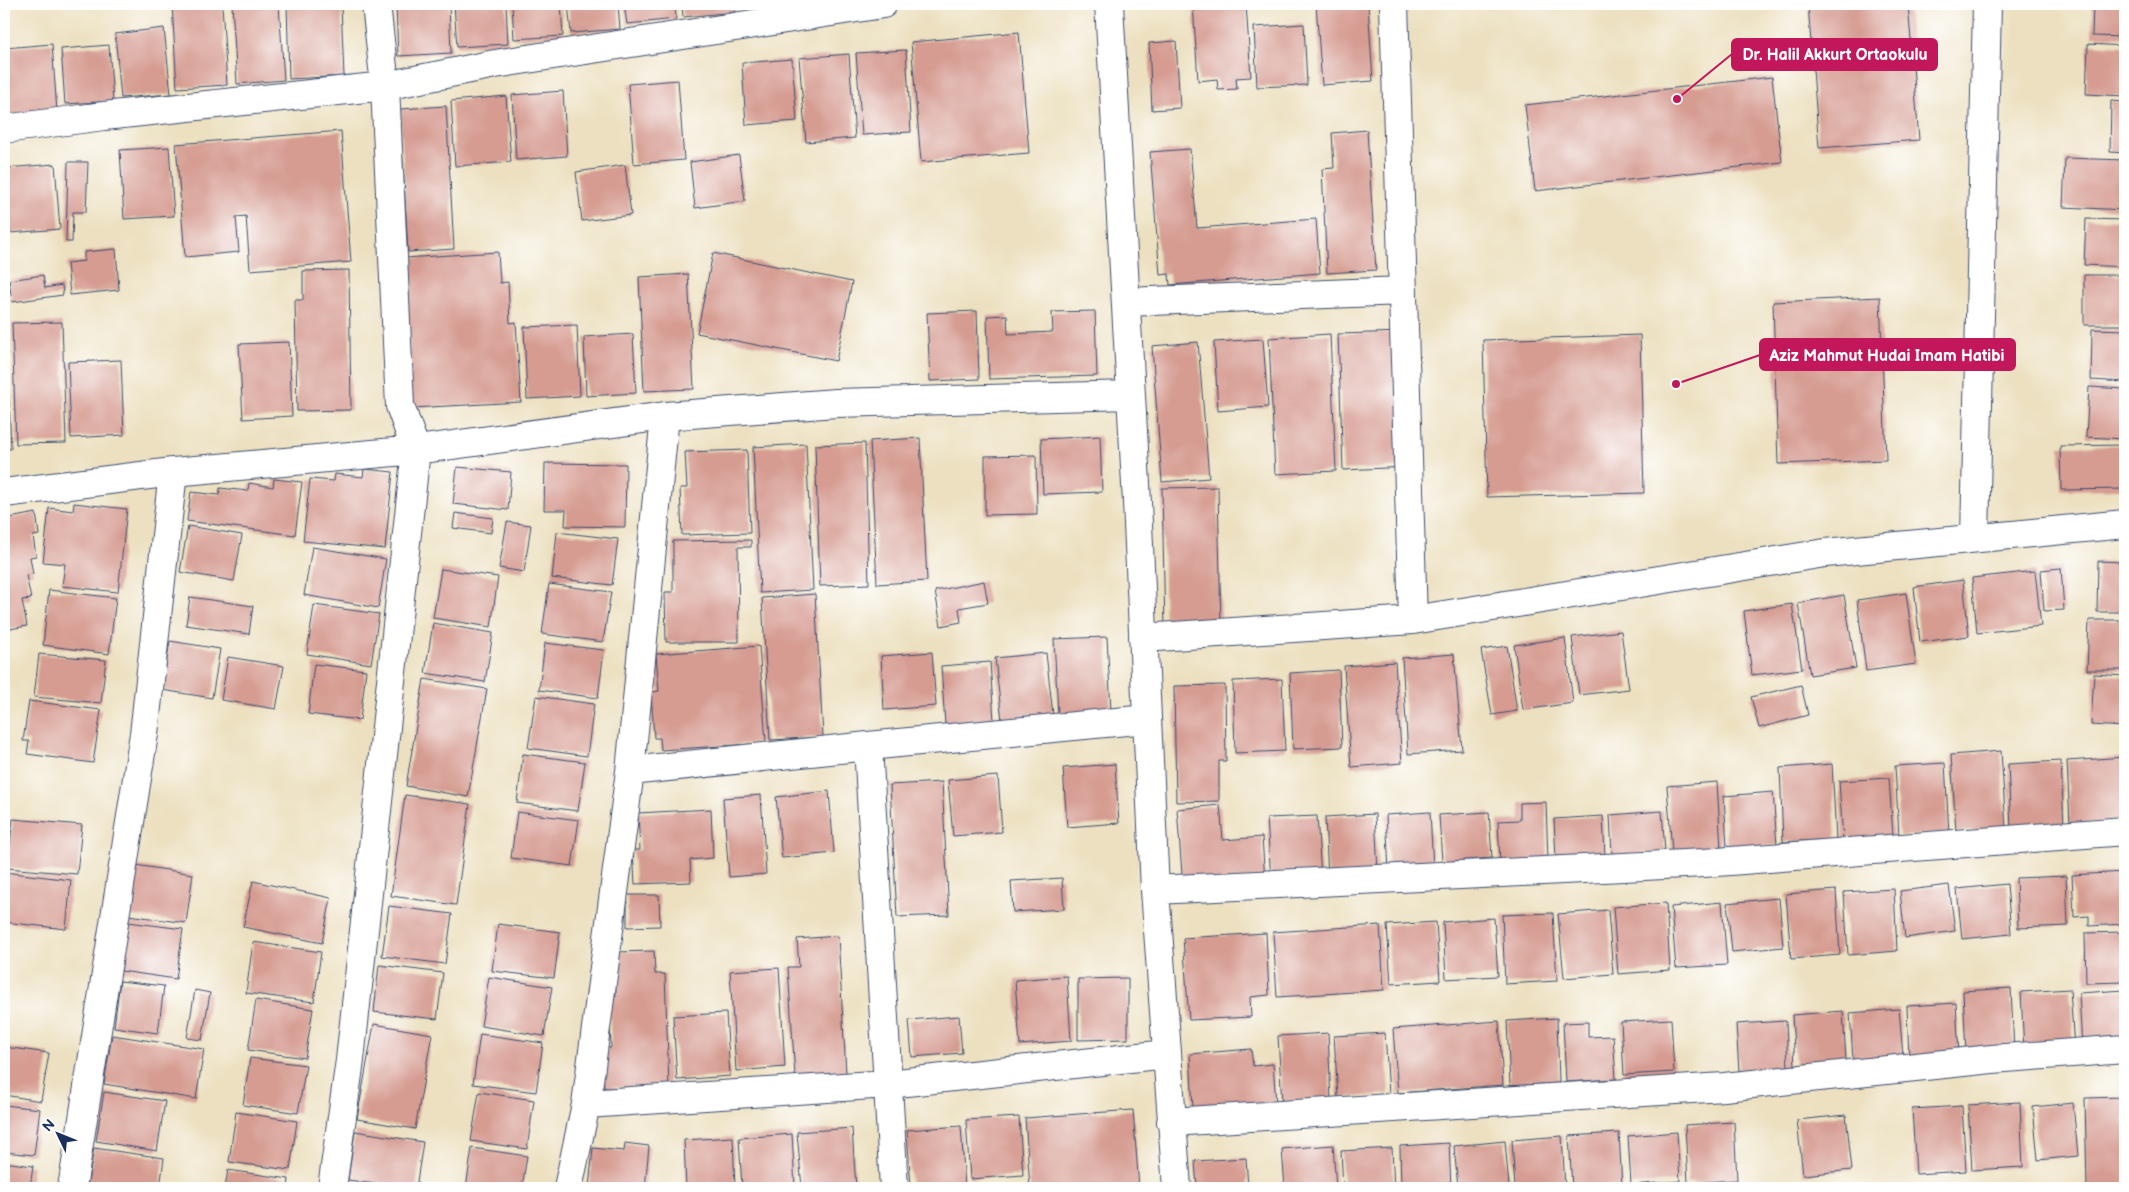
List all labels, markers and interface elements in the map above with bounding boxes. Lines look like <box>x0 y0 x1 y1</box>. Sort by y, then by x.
callout: Dr. Halil Akkurt Ortaokulu <box>1732 39 1937 70</box>
text: Dr. Halil Akkurt Ortaokulu <box>1742 46 1928 65</box>
callout: Aziz Mahmut Hudai Imam Hatibi <box>1760 339 2015 370</box>
text: Aziz Mahmut Hudai Imam Hatibi <box>1768 347 2005 366</box>
north arrow <box>32 1110 82 1160</box>
text: N <box>39 1116 59 1135</box>

